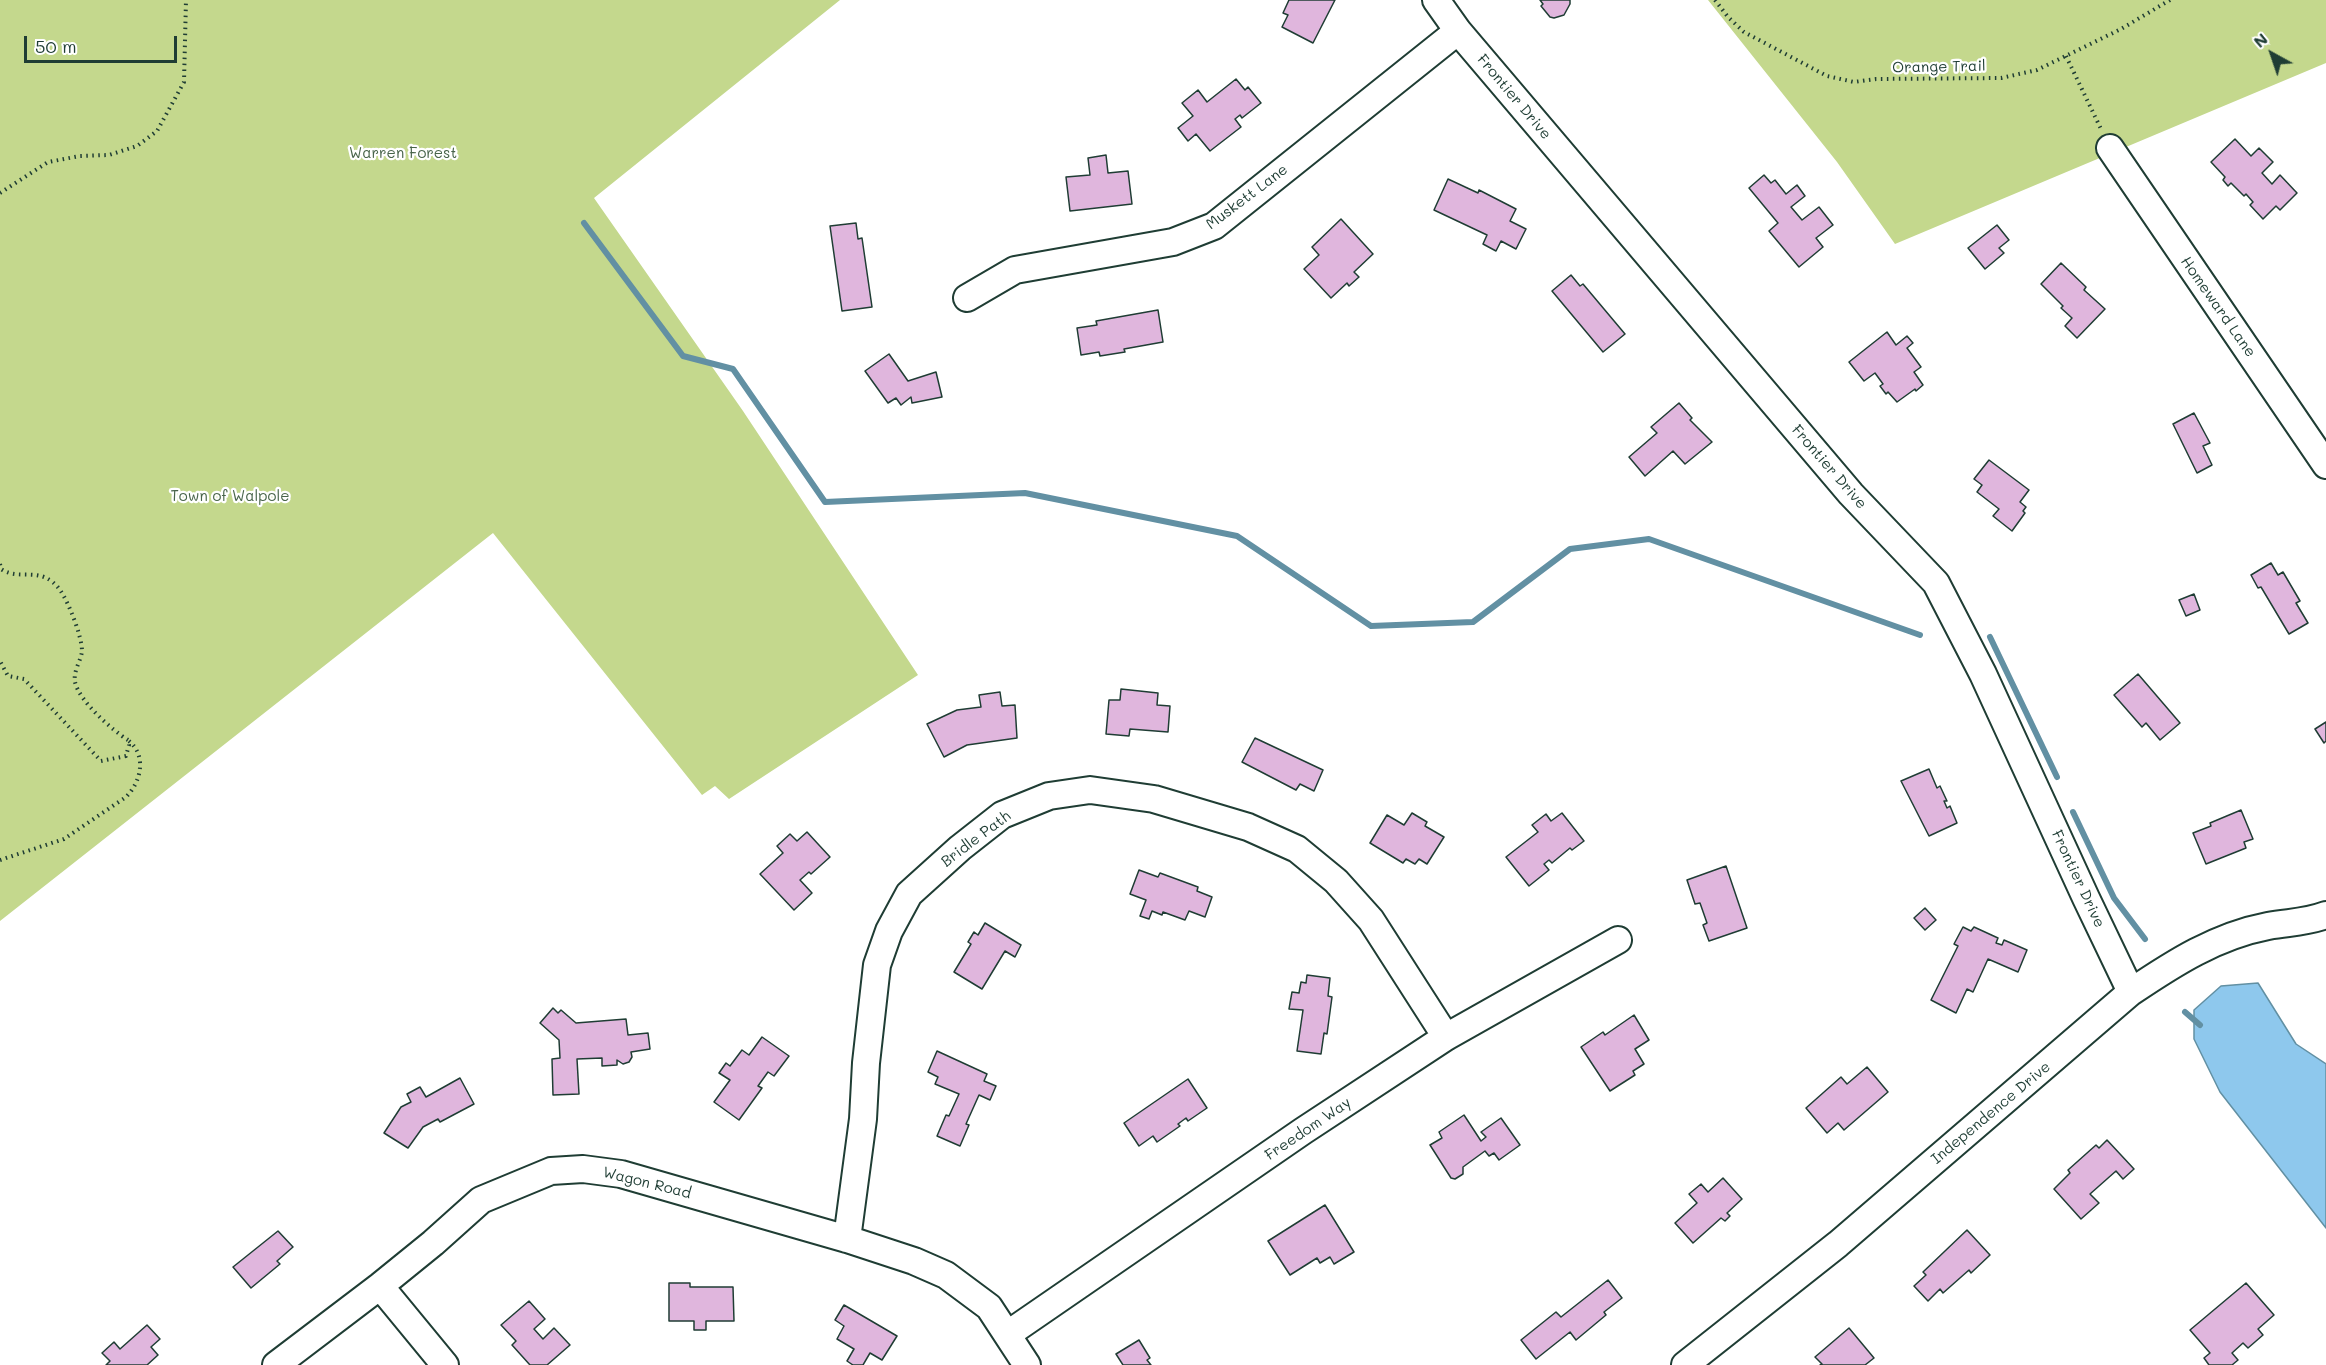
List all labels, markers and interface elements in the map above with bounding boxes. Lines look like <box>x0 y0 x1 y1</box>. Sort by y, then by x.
scale bar <box>27 24 180 62</box>
north arrow <box>2242 24 2302 84</box>
text: N <box>2249 28 2272 52</box>
text: 50 m <box>35 34 77 58</box>
street label: Frontier Drive <box>1473 51 1555 143</box>
street label: Orange Trail <box>1892 57 1986 77</box>
park label: Warren Forest <box>349 144 457 162</box>
street label: Muskett Lane <box>1203 160 1291 234</box>
street label: Homeward Lane <box>2177 253 2259 361</box>
street label: Frontier Drive <box>1788 421 1870 513</box>
park label: Town of Walpole <box>170 487 290 505</box>
street label: Bridle Path <box>938 807 1014 871</box>
street label: Frontier Drive <box>2048 827 2108 931</box>
street label: Independence Drive <box>1928 1058 2054 1168</box>
street label: Freedom Way <box>1262 1094 1354 1164</box>
street label: Wagon Road <box>601 1163 693 1203</box>

